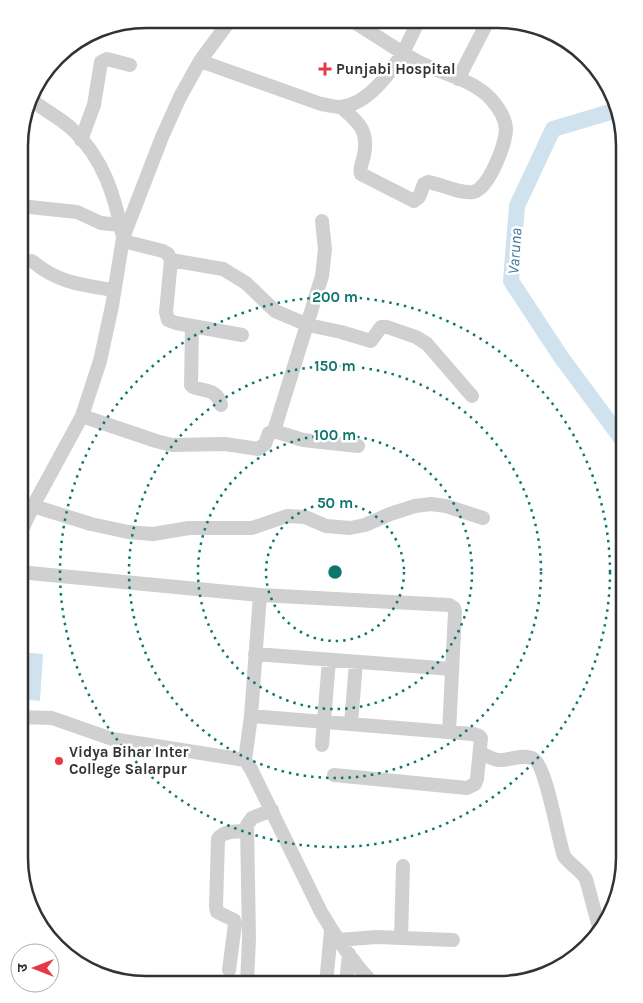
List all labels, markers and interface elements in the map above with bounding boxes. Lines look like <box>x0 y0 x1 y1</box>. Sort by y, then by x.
place label: Punjabi Hospital <box>336 60 456 78</box>
marker: Punjabi Hospital <box>318 62 332 76</box>
water label: Varuna <box>503 227 526 275</box>
text: 200 m <box>312 288 358 306</box>
text: 150 m <box>314 357 356 375</box>
text: 100 m <box>314 426 356 444</box>
text: 50 m <box>317 494 353 512</box>
centre of rings <box>326 563 344 581</box>
place label: Vidya Bihar Inter College Salarpur <box>69 743 189 778</box>
marker: Vidya Bihar Inter College Salarpur <box>53 755 65 767</box>
north arrow <box>10 943 60 993</box>
text: उ <box>14 963 31 972</box>

